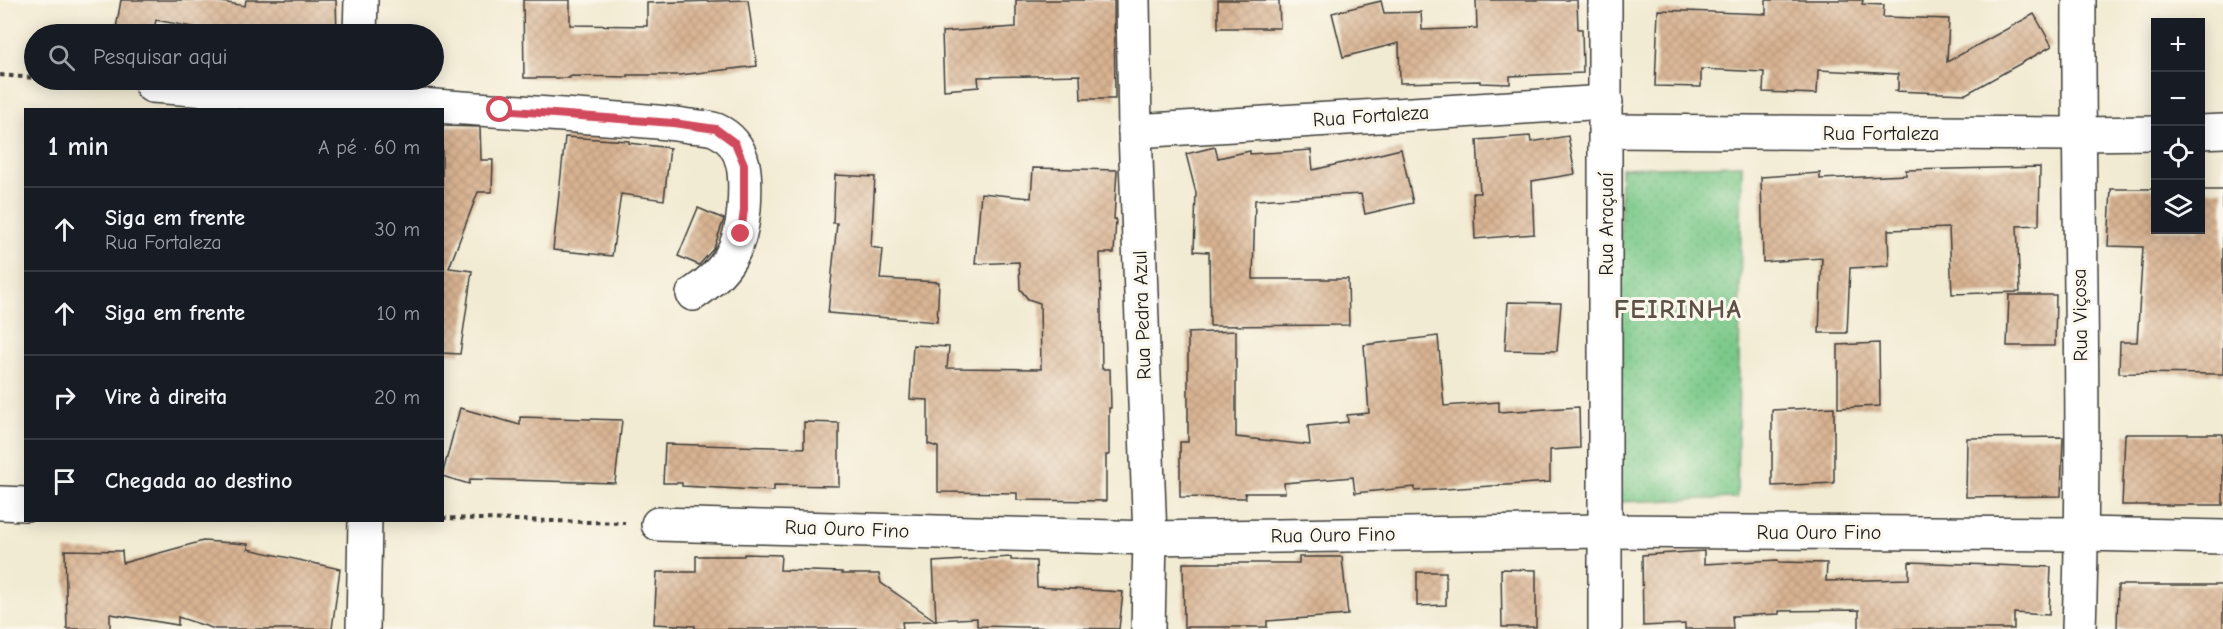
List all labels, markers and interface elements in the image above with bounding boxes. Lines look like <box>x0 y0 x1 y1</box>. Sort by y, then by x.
map controls <box>2151 18 2205 234</box>
button: + <box>2151 18 2205 72</box>
search box <box>24 24 444 90</box>
icon: search <box>45 41 78 74</box>
text: Pesquisar aqui <box>93 44 228 70</box>
button: − <box>2151 72 2205 126</box>
route start <box>486 96 512 122</box>
street label: Rua Fortaleza <box>1312 100 1430 132</box>
street label: Rua Fortaleza <box>1823 122 1939 145</box>
button: locate <box>2151 126 2205 180</box>
text: 1 min <box>48 132 109 162</box>
text: A pé · 60 m <box>318 136 420 159</box>
street label: Rua Araçuaí <box>1595 172 1618 276</box>
button: layers <box>2151 180 2205 234</box>
text: Siga em frente <box>105 205 245 231</box>
icon: ahead <box>48 213 81 246</box>
text: 30 m <box>374 218 420 241</box>
route end <box>727 220 753 246</box>
text: Rua Fortaleza <box>105 231 221 254</box>
street label: Rua Pedra Azul <box>1128 250 1156 380</box>
street label: Rua Viçosa <box>2068 268 2092 362</box>
district label: FEIRINHA <box>1614 295 1742 325</box>
icon: ahead <box>48 297 81 330</box>
text: Siga em frente <box>105 300 245 326</box>
text: 10 m <box>377 302 420 325</box>
icon: right <box>48 381 81 414</box>
text: Vire à direita <box>105 384 227 410</box>
text: 20 m <box>374 386 420 409</box>
icon: arrive <box>48 465 81 498</box>
text: Chegada ao destino <box>105 468 292 494</box>
street label: Rua Ouro Fino <box>784 515 910 543</box>
street label: Rua Ouro Fino <box>1757 521 1881 544</box>
street label: Rua Ouro Fino <box>1270 522 1396 548</box>

